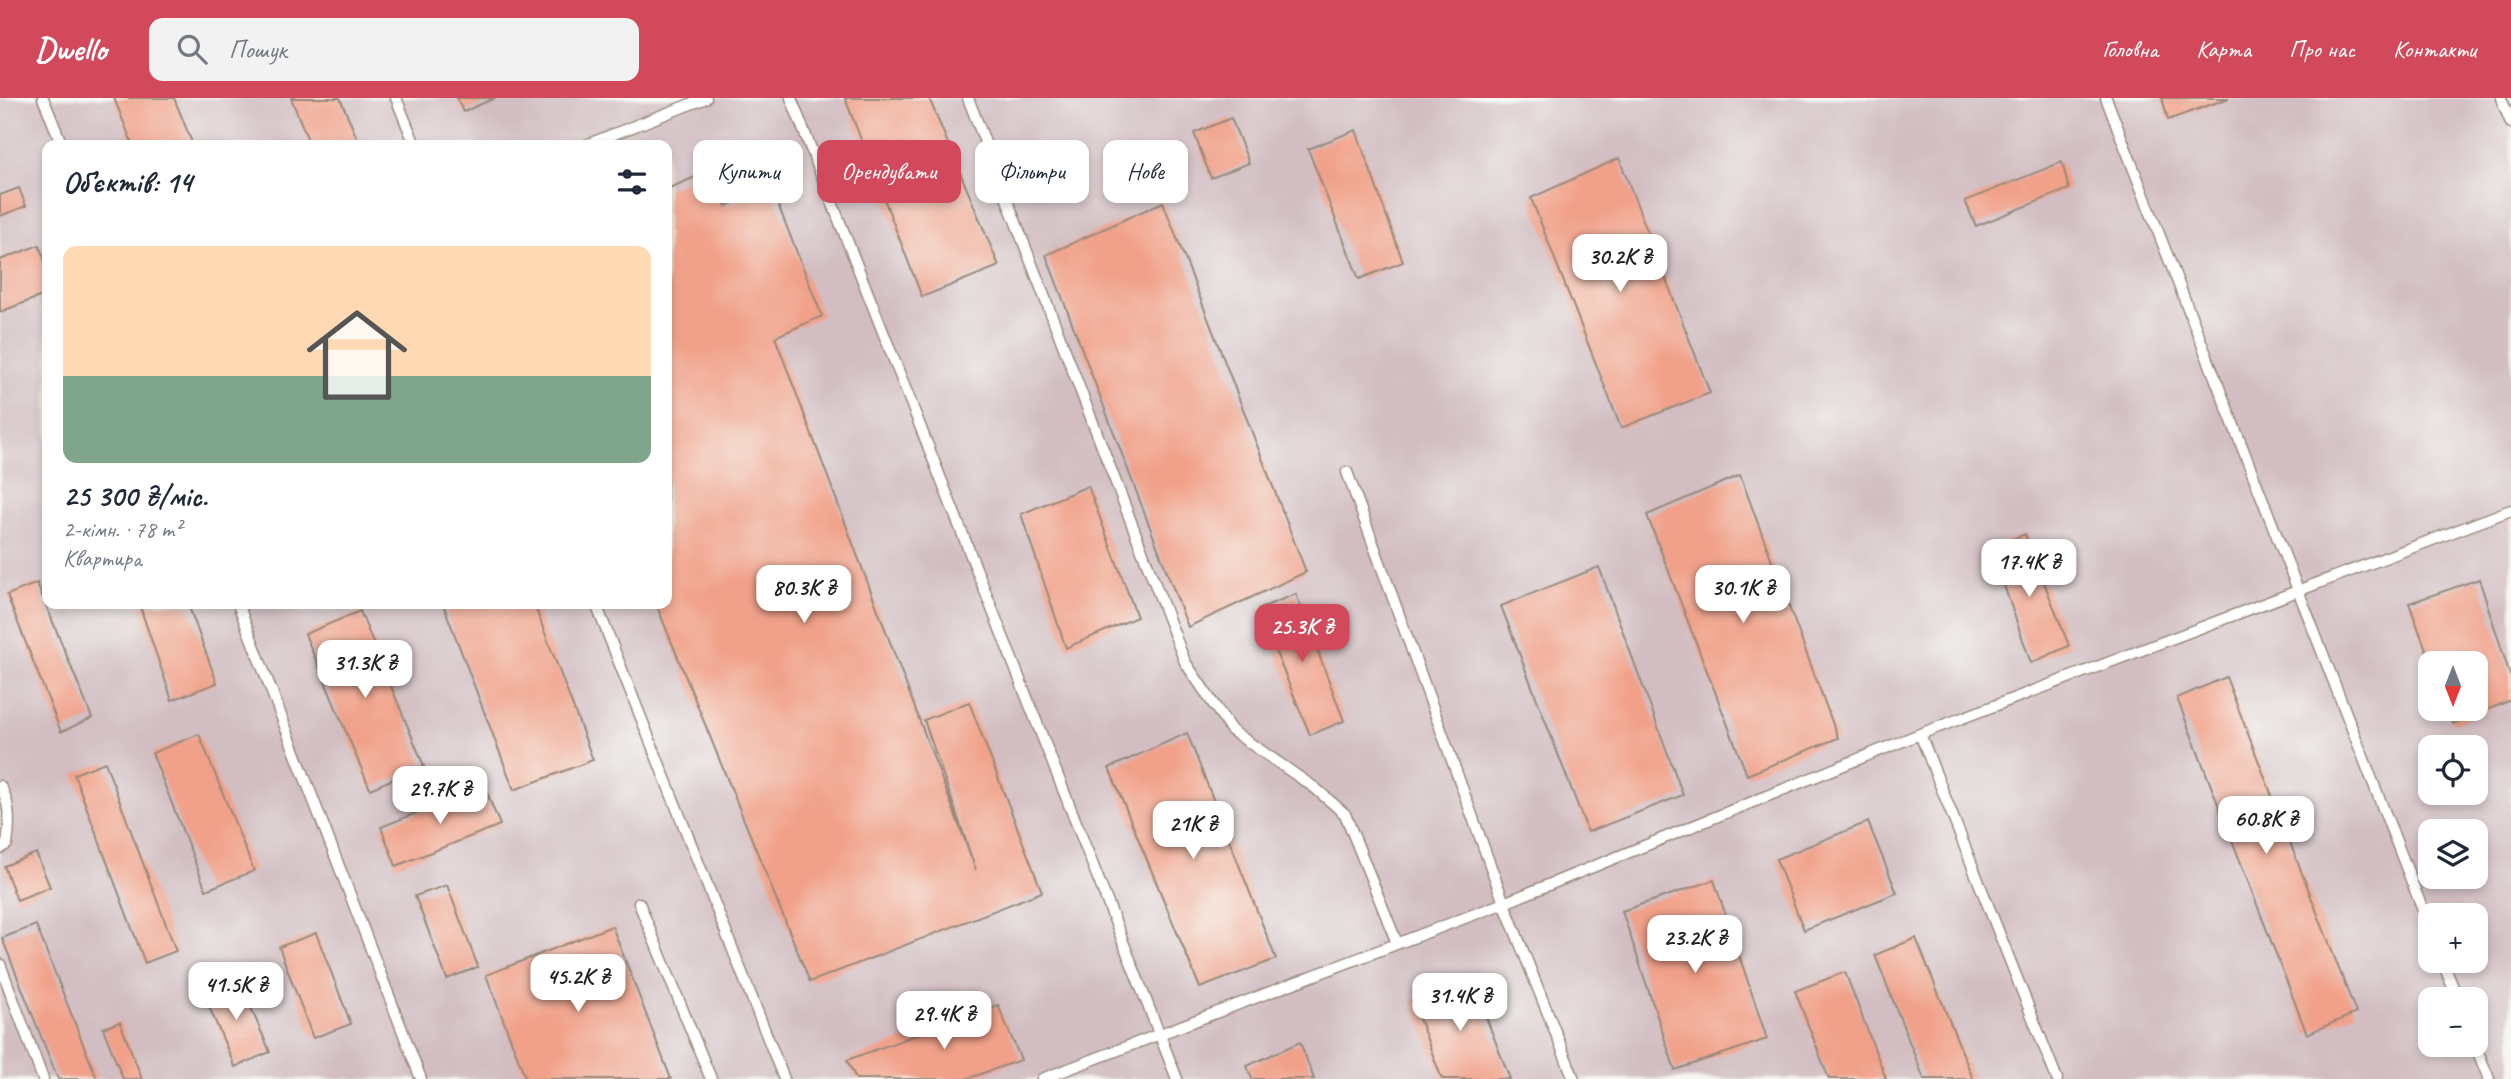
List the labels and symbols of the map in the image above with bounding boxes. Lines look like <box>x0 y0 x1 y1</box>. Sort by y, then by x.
pin: 30.2K ₴ <box>1555 234 1685 294</box>
pin: 17.4K ₴ <box>1964 540 2094 599</box>
pin: 80.3K ₴ <box>739 566 869 625</box>
pin: 30.1K ₴ <box>1678 566 1808 625</box>
pin: 25.3K ₴ <box>1237 604 1367 664</box>
pin: 31.3K ₴ <box>300 640 430 700</box>
north arrow <box>2418 651 2488 721</box>
pin: 29.7K ₴ <box>375 766 505 826</box>
pin: 60.8K ₴ <box>2201 796 2331 856</box>
pin: 21K ₴ <box>1144 802 1242 861</box>
pin: 23.2K ₴ <box>1630 916 1760 975</box>
pin: 45.2K ₴ <box>513 954 643 1014</box>
pin: 41.5K ₴ <box>171 962 301 1022</box>
pin: 31.4K ₴ <box>1395 974 1525 1033</box>
pin: 29.4K ₴ <box>879 992 1009 1051</box>

